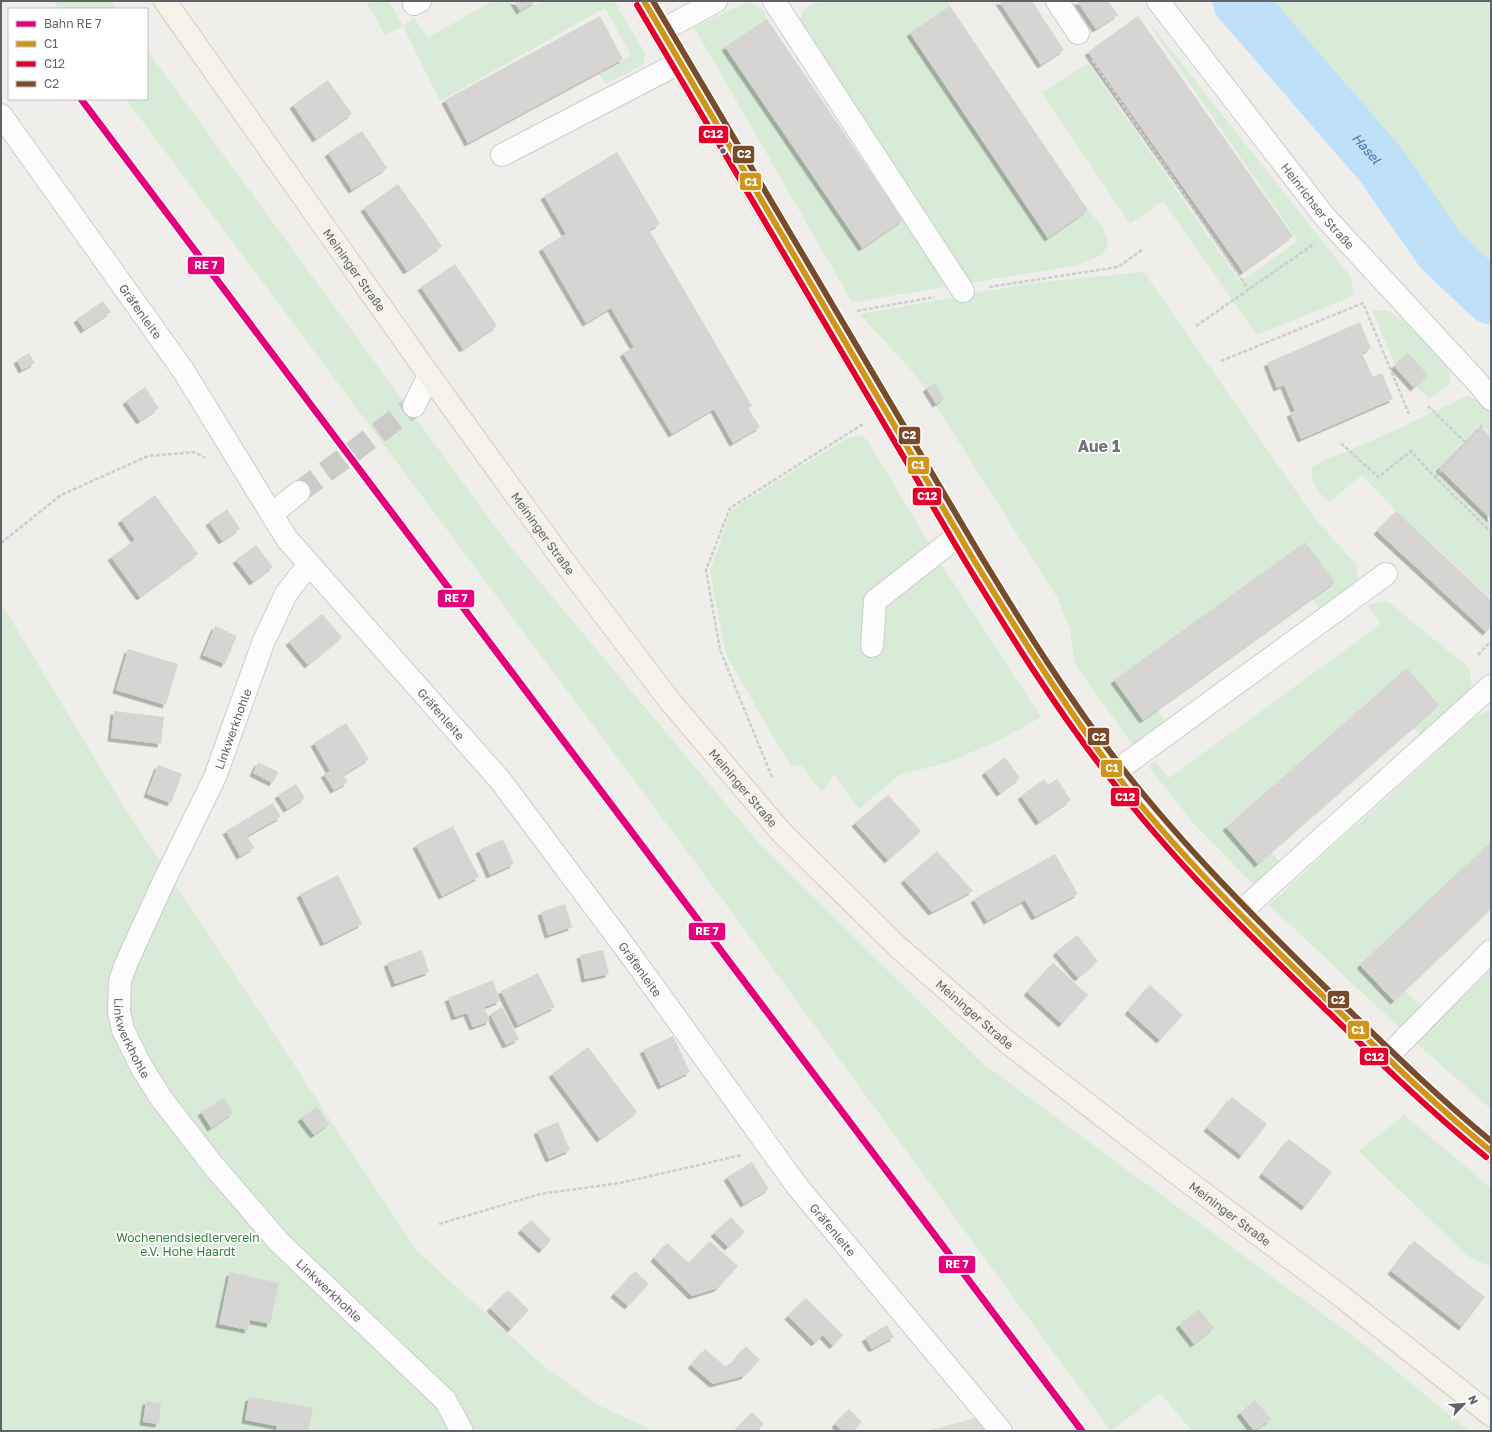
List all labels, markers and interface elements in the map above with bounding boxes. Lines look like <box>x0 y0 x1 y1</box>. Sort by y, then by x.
legend <box>8 8 148 100</box>
text: Bahn RE 7 <box>44 16 101 31</box>
text: C1 <box>44 36 58 51</box>
text: C12 <box>44 56 65 71</box>
text: C2 <box>44 76 59 91</box>
line badge: C12 <box>698 125 729 144</box>
text: C12 <box>703 127 723 140</box>
water label: Hasel <box>1349 130 1385 168</box>
line badge: C2 <box>732 145 755 164</box>
unlabelled marker <box>718 146 728 156</box>
text: C2 <box>737 147 752 160</box>
street label: Heinrichser Straße <box>1278 160 1358 252</box>
line badge: C1 <box>739 172 762 191</box>
text: C1 <box>744 175 758 188</box>
street label: Meininger Straße <box>320 225 389 314</box>
line badge: RE 7 <box>187 256 225 275</box>
text: RE 7 <box>194 258 218 271</box>
street label: Gräfenleite <box>116 281 166 342</box>
line badge: C2 <box>898 426 921 445</box>
text: C2 <box>902 428 917 441</box>
district label: Aue 1 <box>1078 436 1120 456</box>
line badge: C1 <box>907 456 930 475</box>
text: C1 <box>911 458 925 471</box>
line badge: C12 <box>912 487 942 506</box>
street label: Meininger Straße <box>509 489 578 577</box>
text: C12 <box>917 489 937 502</box>
line badge: RE 7 <box>437 589 475 608</box>
text: RE 7 <box>444 591 468 604</box>
street label: Gräfenleite <box>415 685 468 743</box>
street label: Linkwerkhohle <box>211 686 255 772</box>
line badge: C2 <box>1087 727 1110 746</box>
text: C2 <box>1092 730 1107 743</box>
street label: Meininger Straße <box>706 746 781 830</box>
line badge: C1 <box>1100 759 1123 778</box>
text: C1 <box>1105 761 1119 774</box>
line badge: C12 <box>1110 787 1140 807</box>
text: C12 <box>1115 790 1135 803</box>
line badge: RE 7 <box>688 922 726 941</box>
text: RE 7 <box>695 924 719 937</box>
street label: Gräfenleite <box>616 939 666 999</box>
street label: Meininger Straße <box>933 976 1017 1052</box>
line badge: C2 <box>1327 990 1350 1009</box>
text: C2 <box>1331 993 1346 1006</box>
street label: Linkwerkhohle <box>111 998 154 1081</box>
line badge: C1 <box>1347 1020 1370 1040</box>
text: C1 <box>1351 1023 1365 1036</box>
line badge: C12 <box>1359 1047 1389 1066</box>
text: C12 <box>1364 1050 1384 1063</box>
street label: Meininger Straße <box>1186 1178 1274 1249</box>
street label: Gräfenleite <box>807 1200 860 1259</box>
park label: Wochenendsiedlerverein e.V. Hohe Haardt <box>116 1230 260 1259</box>
street label: Linkwerkhohle <box>294 1255 366 1325</box>
line badge: RE 7 <box>938 1255 976 1274</box>
text: RE 7 <box>945 1257 969 1270</box>
north arrow <box>1444 1384 1484 1424</box>
text: N <box>1466 1393 1481 1406</box>

